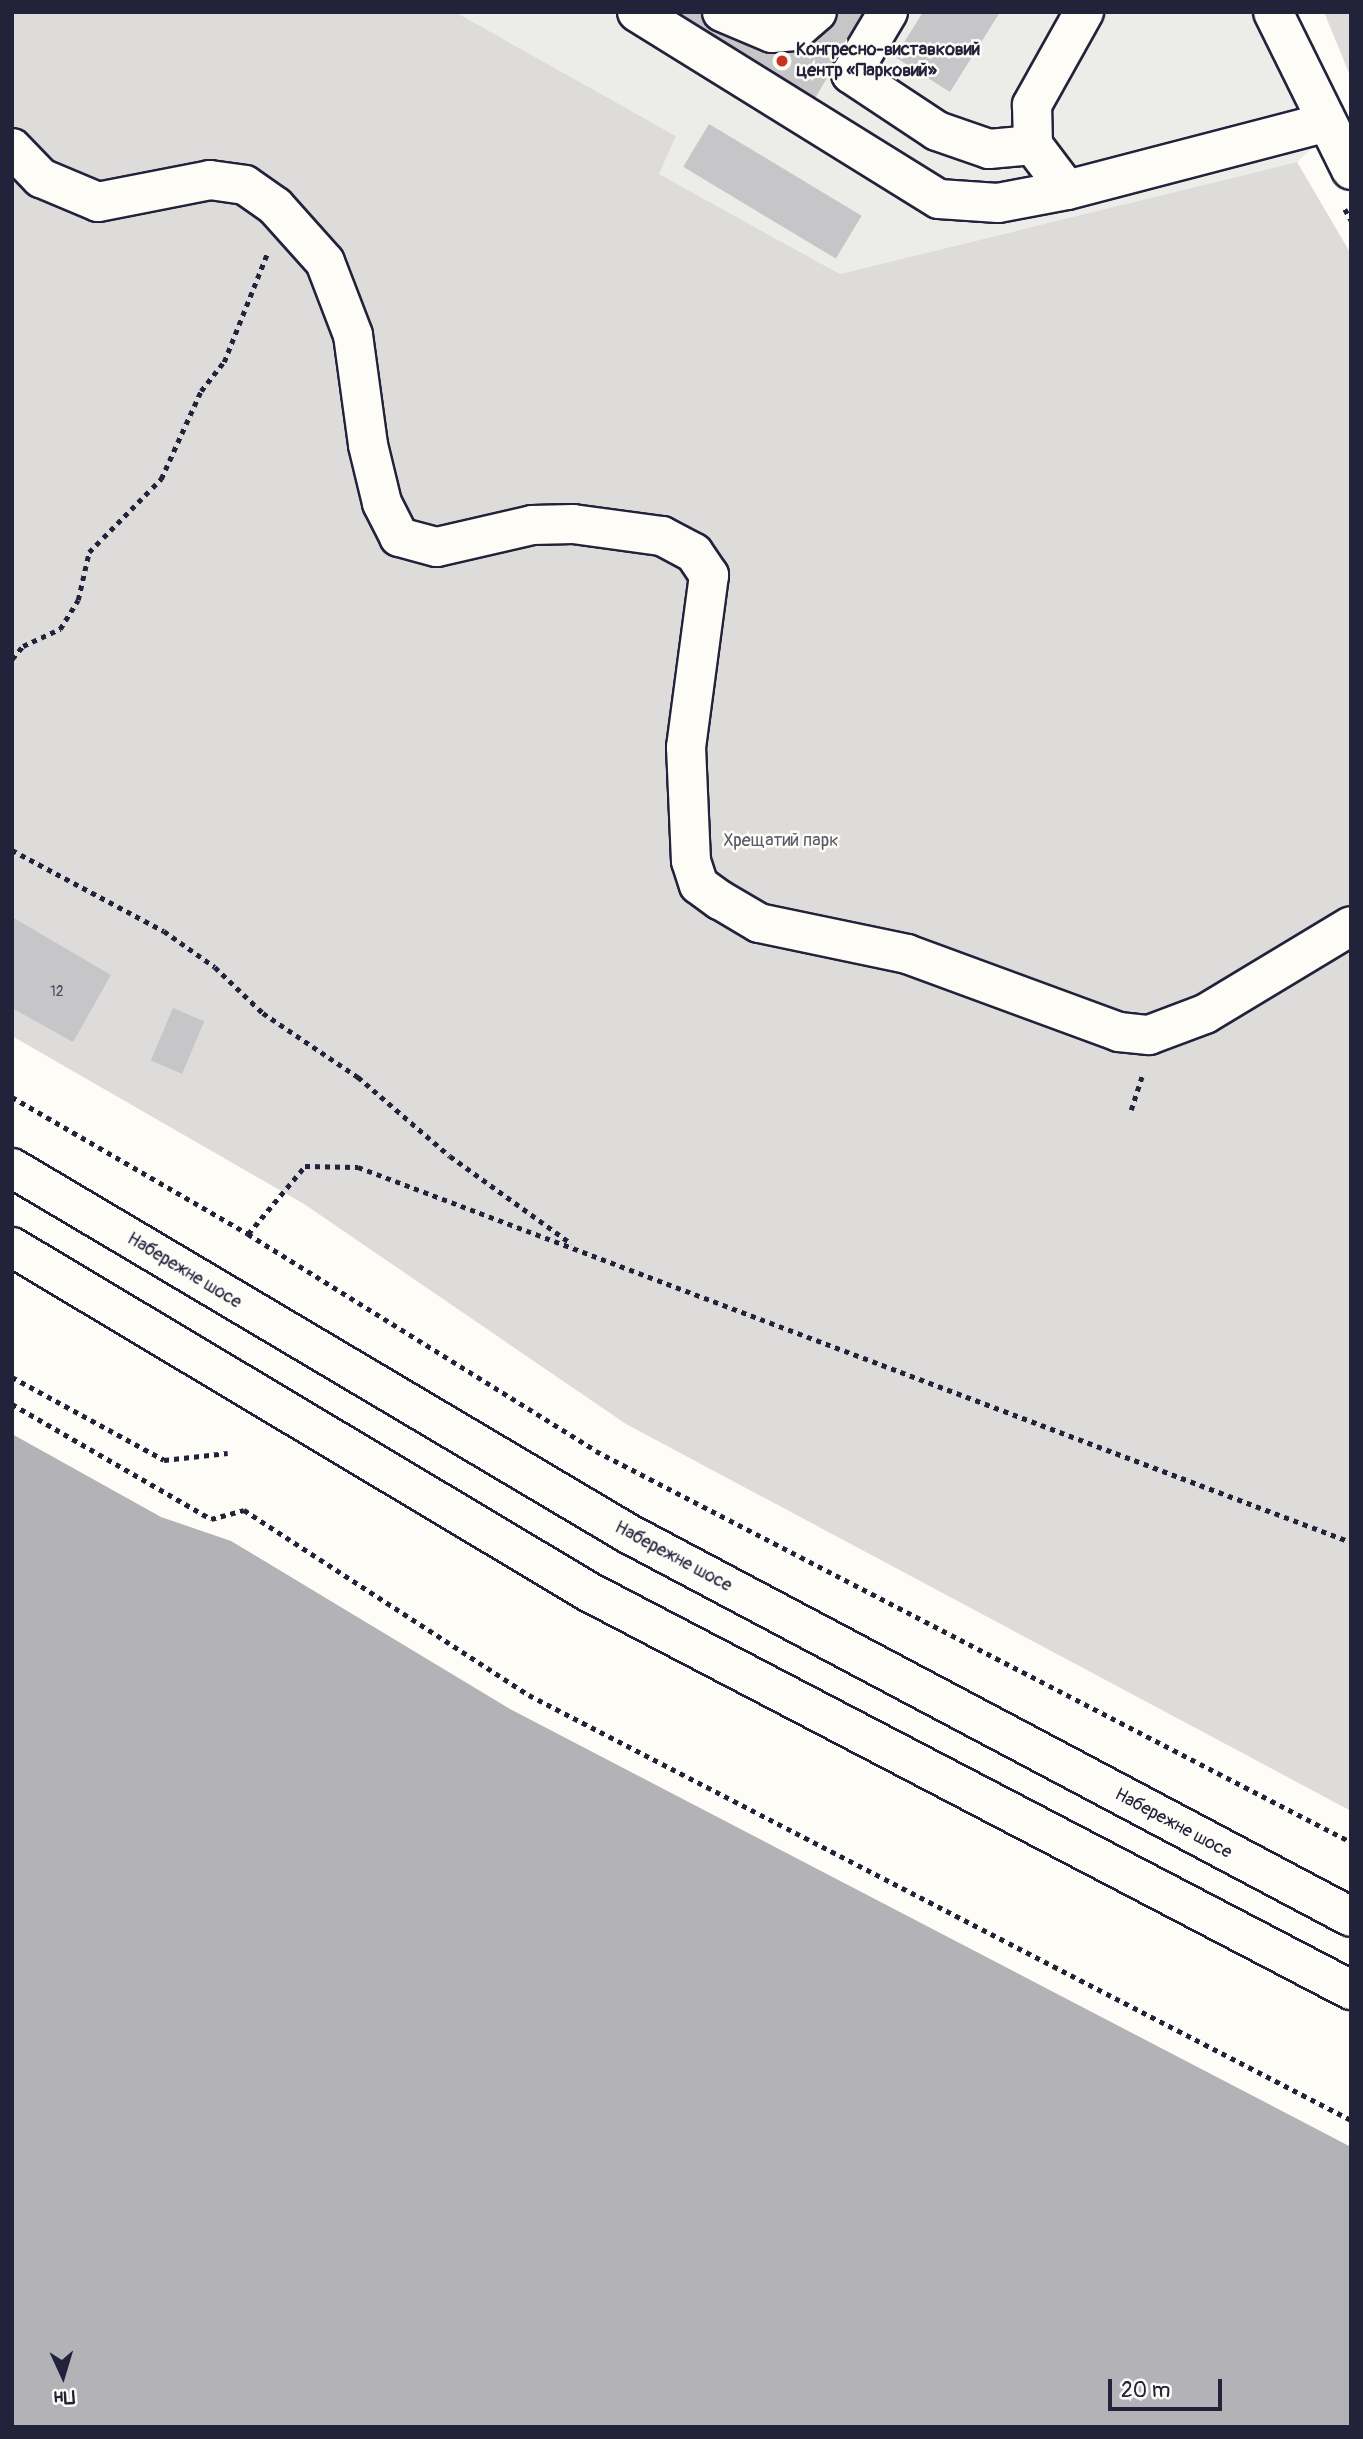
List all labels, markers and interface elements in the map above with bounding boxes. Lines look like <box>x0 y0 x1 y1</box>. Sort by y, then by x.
place label: Конгресно-виставковий центр «Парковий» <box>796 40 980 82</box>
marker: Конгресно-виставковий центр «Парковий» <box>774 53 790 69</box>
park label: Хрещатий парк <box>724 830 838 852</box>
house number: 12 <box>50 984 64 1000</box>
street label: Набережне шосе <box>123 1228 245 1314</box>
street label: Набережне шосе <box>611 1517 735 1597</box>
street label: Набережне шосе <box>1111 1784 1235 1864</box>
north arrow <box>28 2341 98 2411</box>
scale bar <box>1111 2366 1225 2410</box>
text: 20 m <box>1121 2377 1170 2404</box>
text: Пн <box>53 2384 76 2410</box>

